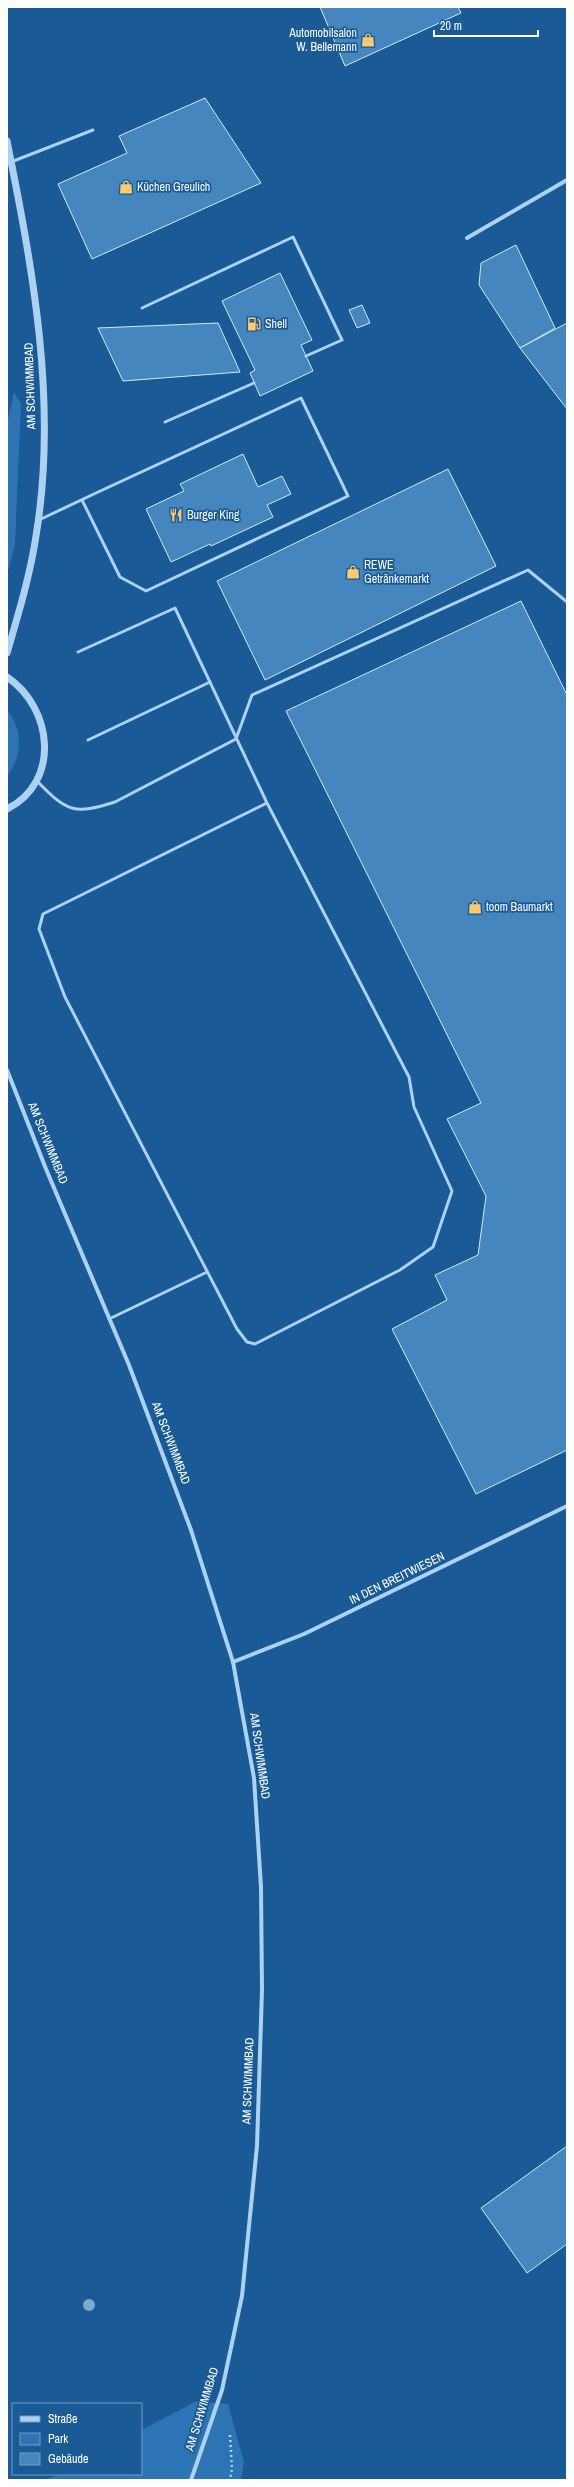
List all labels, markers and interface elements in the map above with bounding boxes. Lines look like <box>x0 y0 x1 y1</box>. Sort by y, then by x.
scale bar <box>434 12 538 38</box>
text: 20 m <box>440 18 462 34</box>
place label: Automobilsalon W. Bellemann <box>288 25 357 55</box>
shop icon: Automobilsalon W. Bellemann <box>360 32 376 48</box>
shop icon: Küchen Greulich <box>118 179 134 195</box>
place label: Küchen Greulich <box>137 179 210 195</box>
fuel station icon: Shell <box>246 316 262 332</box>
place label: Shell <box>265 316 287 332</box>
street label: AM SCHWIMMBAD <box>20 342 40 431</box>
restaurant icon: Burger King <box>168 507 184 523</box>
place label: Burger King <box>187 507 240 523</box>
place label: REWE Getränkemarkt <box>364 557 429 587</box>
shop icon: REWE Getränkemarkt <box>345 564 361 580</box>
shop icon: toom Baumarkt <box>467 899 483 915</box>
place label: toom Baumarkt <box>486 899 553 915</box>
street label: AM SCHWIMMBAD <box>24 1099 72 1186</box>
street label: AM SCHWIMMBAD <box>148 1399 194 1486</box>
street label: IN DEN BREITWIESEN <box>347 1548 447 1608</box>
street label: AM SCHWIMMBAD <box>246 1711 274 1800</box>
street label: AM SCHWIMMBAD <box>238 2037 258 2126</box>
street label: AM SCHWIMMBAD <box>181 2365 222 2454</box>
legend <box>12 2403 142 2475</box>
text: Straße <box>48 2411 78 2427</box>
text: Park <box>48 2431 68 2447</box>
text: Gebäude <box>48 2451 89 2467</box>

